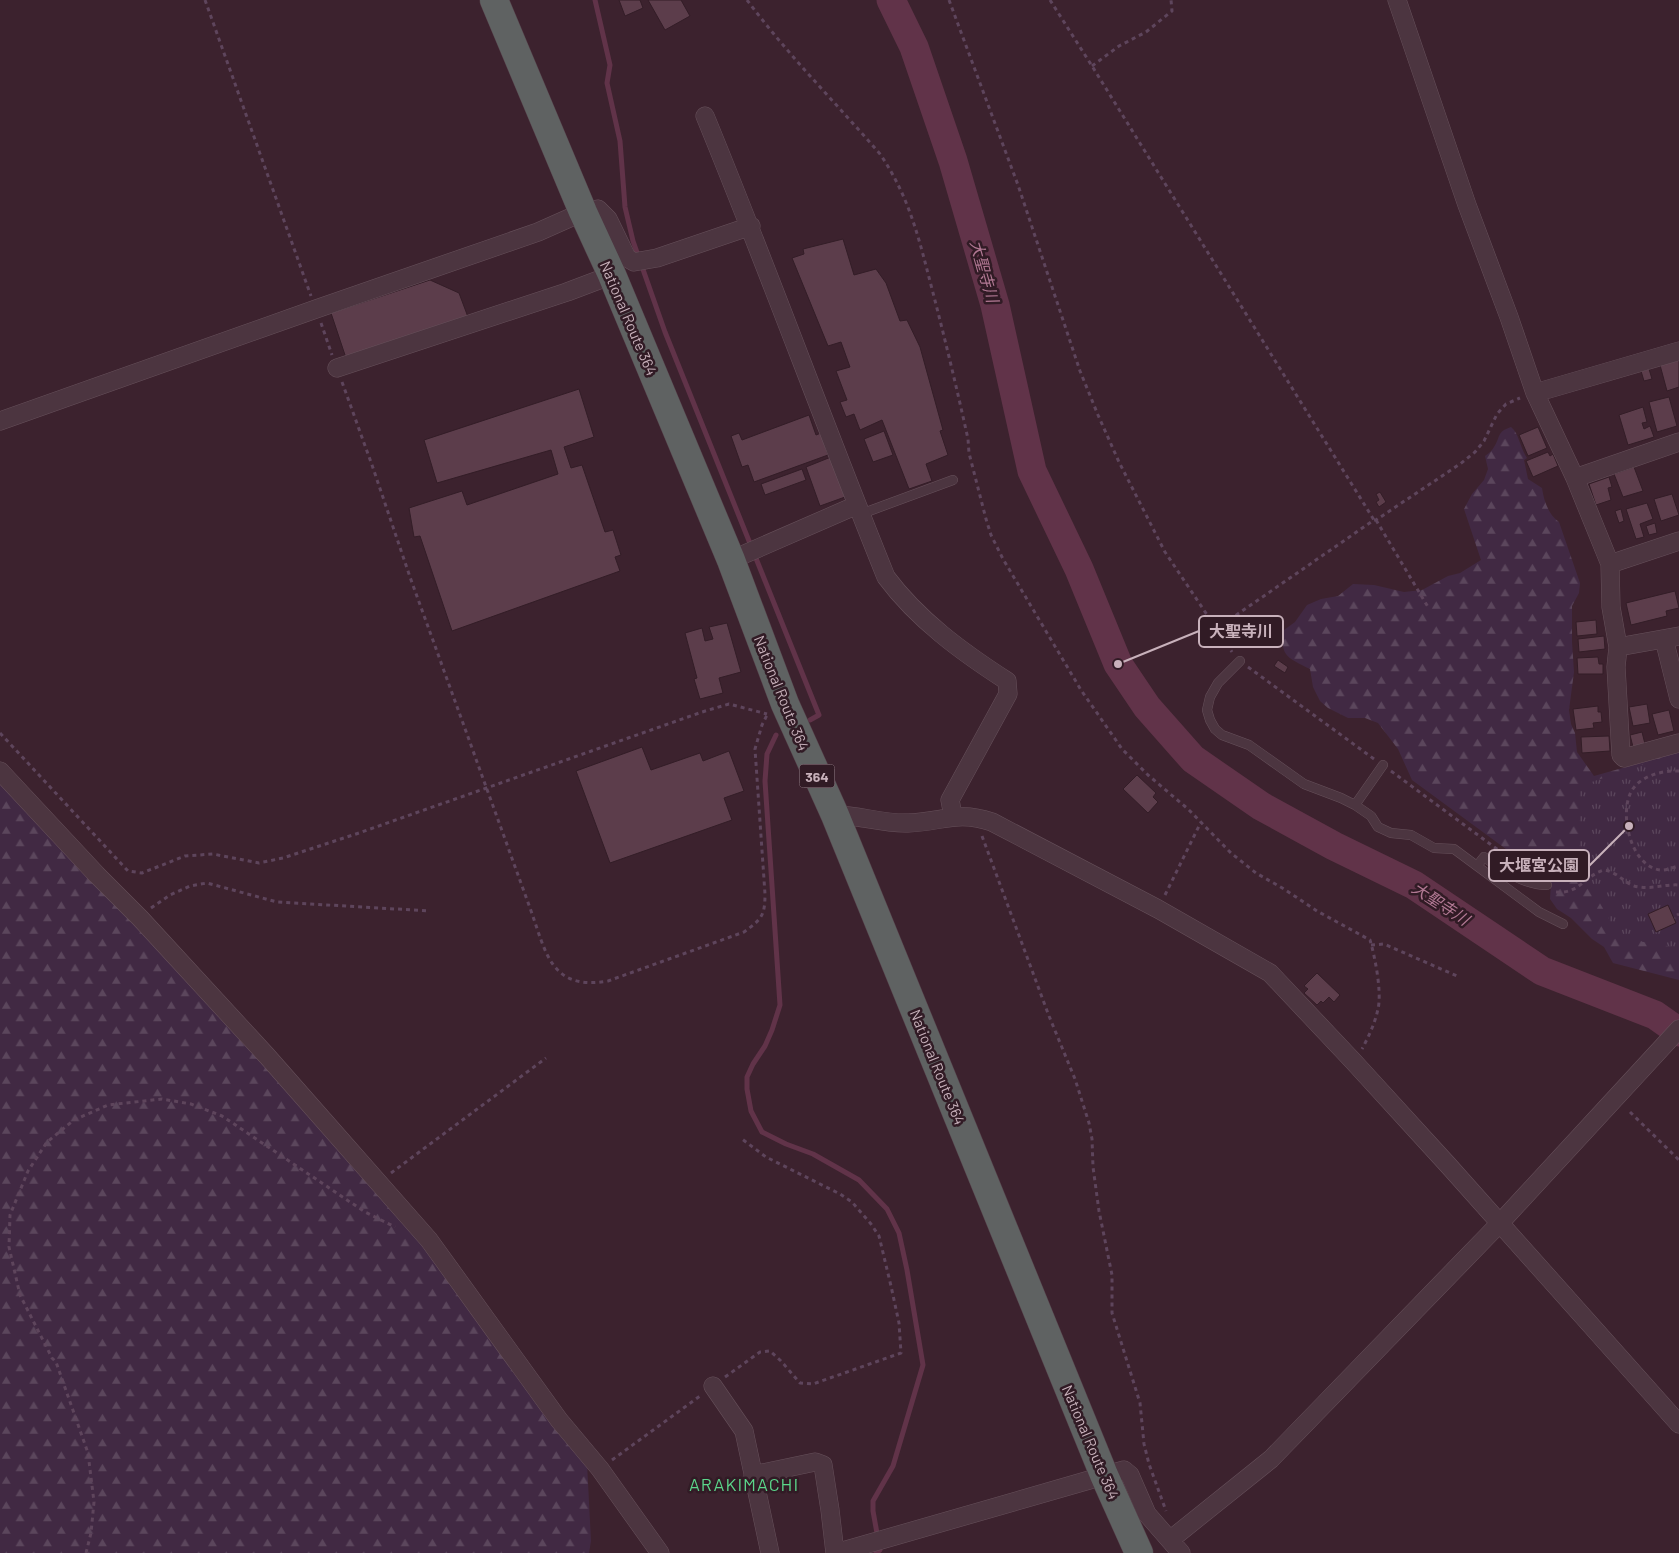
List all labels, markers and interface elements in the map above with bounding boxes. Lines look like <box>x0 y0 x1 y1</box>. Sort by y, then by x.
water label: 大聖寺川 <box>967 238 1004 306</box>
street label: National Route 364 <box>597 258 661 378</box>
callout: 大聖寺川 <box>1199 616 1283 647</box>
text: 大聖寺川 <box>1209 621 1273 640</box>
street label: National Route 364 <box>751 633 813 753</box>
road number: 364 <box>800 764 834 788</box>
callout: 大堰宮公園 <box>1489 850 1589 881</box>
text: 大堰宮公園 <box>1499 855 1579 874</box>
water label: 大聖寺川 <box>1409 878 1475 929</box>
street label: National Route 364 <box>907 1007 969 1127</box>
street label: National Route 364 <box>1059 1382 1123 1502</box>
district label: ARAKIMACHI <box>689 1473 799 1495</box>

